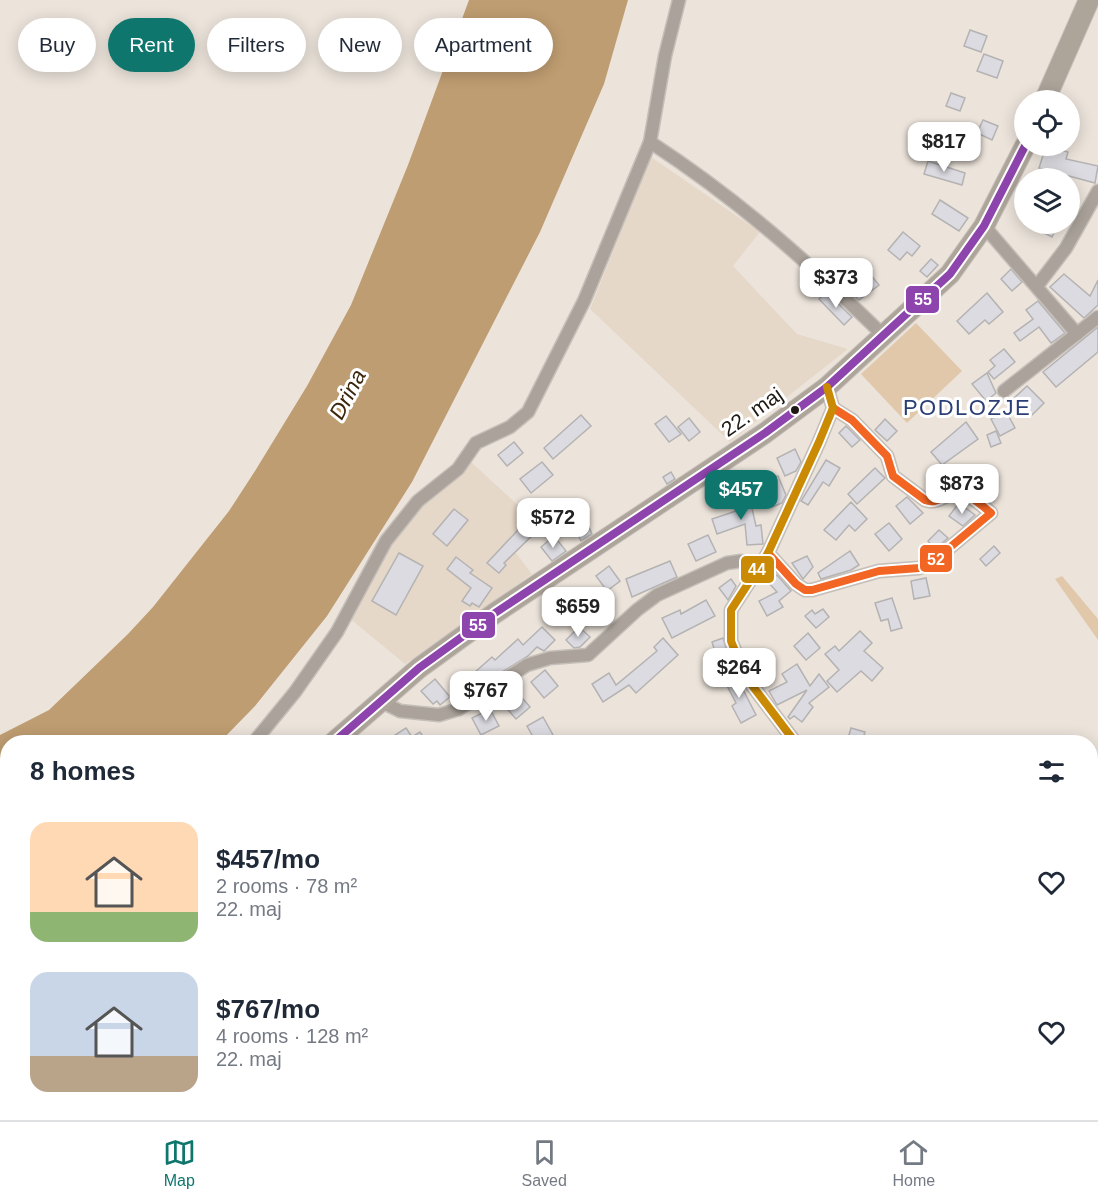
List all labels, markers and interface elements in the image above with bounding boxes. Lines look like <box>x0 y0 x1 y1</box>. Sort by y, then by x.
chip: Buy <box>18 18 96 72</box>
chip: Rent <box>108 18 195 72</box>
chip: Filters <box>207 18 306 72</box>
chip: New <box>318 18 402 72</box>
chip: Apartment <box>414 18 553 72</box>
map controls <box>1014 90 1080 234</box>
button: locate <box>1014 90 1080 156</box>
pin: $817 <box>908 122 980 173</box>
text: $817 <box>922 130 966 152</box>
button: layers <box>1014 168 1080 234</box>
pin: $373 <box>800 258 872 309</box>
text: $373 <box>814 266 858 288</box>
line badge: 55 <box>905 285 940 314</box>
text: 55 <box>914 291 932 308</box>
water label: Drina <box>324 365 371 423</box>
street label: 22. maj <box>717 382 787 441</box>
district label: PODLOZJE <box>903 395 1031 420</box>
unlabelled marker <box>789 404 801 416</box>
pin: $873 <box>926 464 998 515</box>
pin: $457 <box>705 470 777 521</box>
text: $873 <box>940 472 984 494</box>
text: $457 <box>719 478 763 500</box>
pin: $572 <box>517 498 589 549</box>
text: $572 <box>531 506 575 528</box>
line badge: 52 <box>919 544 953 573</box>
text: 52 <box>927 551 945 568</box>
line badge: 44 <box>740 555 775 584</box>
text: 44 <box>748 561 766 578</box>
pin: $659 <box>542 587 614 638</box>
text: $659 <box>556 595 600 617</box>
line badge: 55 <box>461 611 496 639</box>
text: 55 <box>469 617 487 634</box>
pin: $264 <box>703 648 775 699</box>
text: $264 <box>717 656 761 678</box>
pin: $767 <box>450 671 522 722</box>
text: $767 <box>464 679 508 701</box>
icon: filters <box>1035 755 1068 788</box>
text: 8 homes <box>30 756 136 786</box>
text: $457/mo <box>216 844 320 874</box>
icon: home <box>78 846 150 918</box>
icon: heart <box>1035 866 1068 899</box>
text: 2 rooms · 78 m² <box>216 875 357 897</box>
text: 22. maj <box>216 898 282 920</box>
text: $767/mo <box>216 994 320 1024</box>
icon: home <box>78 996 150 1068</box>
icon: heart <box>1035 1016 1068 1049</box>
text: 4 rooms · 128 m² <box>216 1025 368 1047</box>
text: 22. maj <box>216 1048 282 1070</box>
tab: Map <box>163 1136 196 1190</box>
tab: Saved <box>521 1136 567 1190</box>
tab: Home <box>892 1136 935 1190</box>

